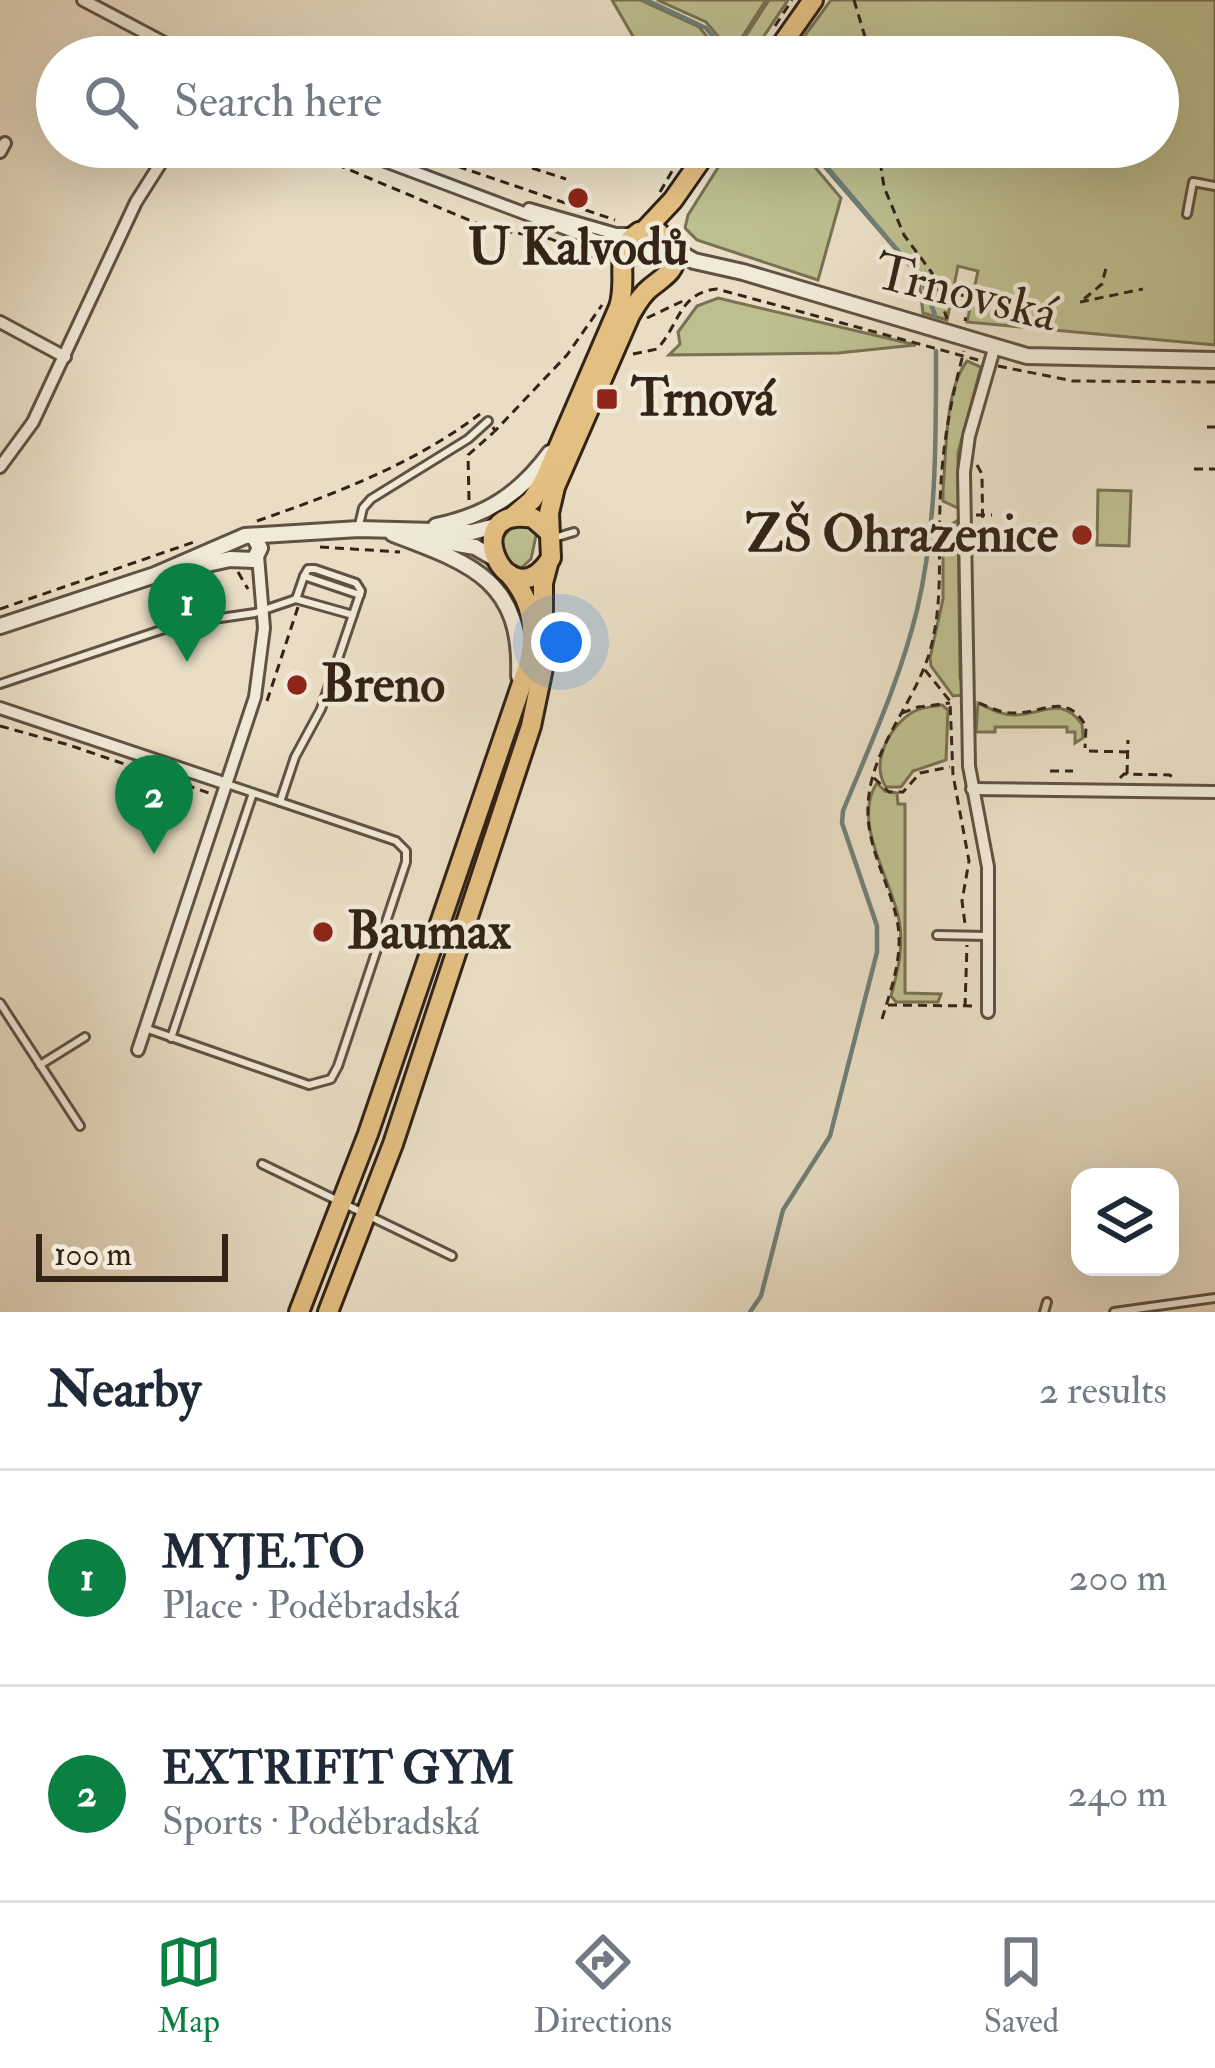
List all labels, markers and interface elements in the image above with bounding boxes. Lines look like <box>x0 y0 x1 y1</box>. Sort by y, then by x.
search box <box>36 36 1179 168</box>
icon: search <box>78 69 144 135</box>
text: Search here <box>174 74 382 130</box>
marker: U Kalvodů <box>565 185 591 211</box>
place label: U Kalvodů <box>468 216 689 280</box>
street label: Trnovská <box>868 239 1065 347</box>
place label: Trnová <box>630 367 777 431</box>
marker: Trnová <box>594 386 620 412</box>
place label: ZŠ Ohrazenice <box>745 500 1059 567</box>
marker: ZŠ Ohrazenice <box>1069 522 1095 548</box>
pin: 1 <box>148 563 226 662</box>
your location <box>531 612 591 672</box>
place label: Breno <box>321 653 445 717</box>
marker: Breno <box>284 672 310 698</box>
pin: 2 <box>115 755 193 854</box>
place label: Baumax <box>347 900 511 964</box>
marker: Baumax <box>310 919 336 945</box>
map controls <box>1071 1168 1179 1276</box>
button: layers <box>1071 1168 1179 1276</box>
scale bar <box>36 1228 228 1281</box>
text: 100 m <box>54 1234 132 1275</box>
text: Nearby <box>48 1358 201 1422</box>
text: 2 results <box>1039 1366 1167 1415</box>
text: MYJE.TO <box>162 1525 365 1581</box>
text: 1 <box>80 1553 94 1602</box>
text: 200 m <box>1069 1553 1167 1602</box>
text: Place · Poděbradská <box>162 1581 459 1630</box>
text: EXTRIFIT GYM <box>162 1741 515 1797</box>
text: 2 <box>77 1769 97 1818</box>
text: 240 m <box>1068 1769 1167 1818</box>
text: Sports · Poděbradská <box>162 1797 479 1846</box>
tab: Map <box>156 1929 222 2042</box>
tab: Directions <box>534 1929 672 2042</box>
tab: Saved <box>984 1929 1059 2042</box>

